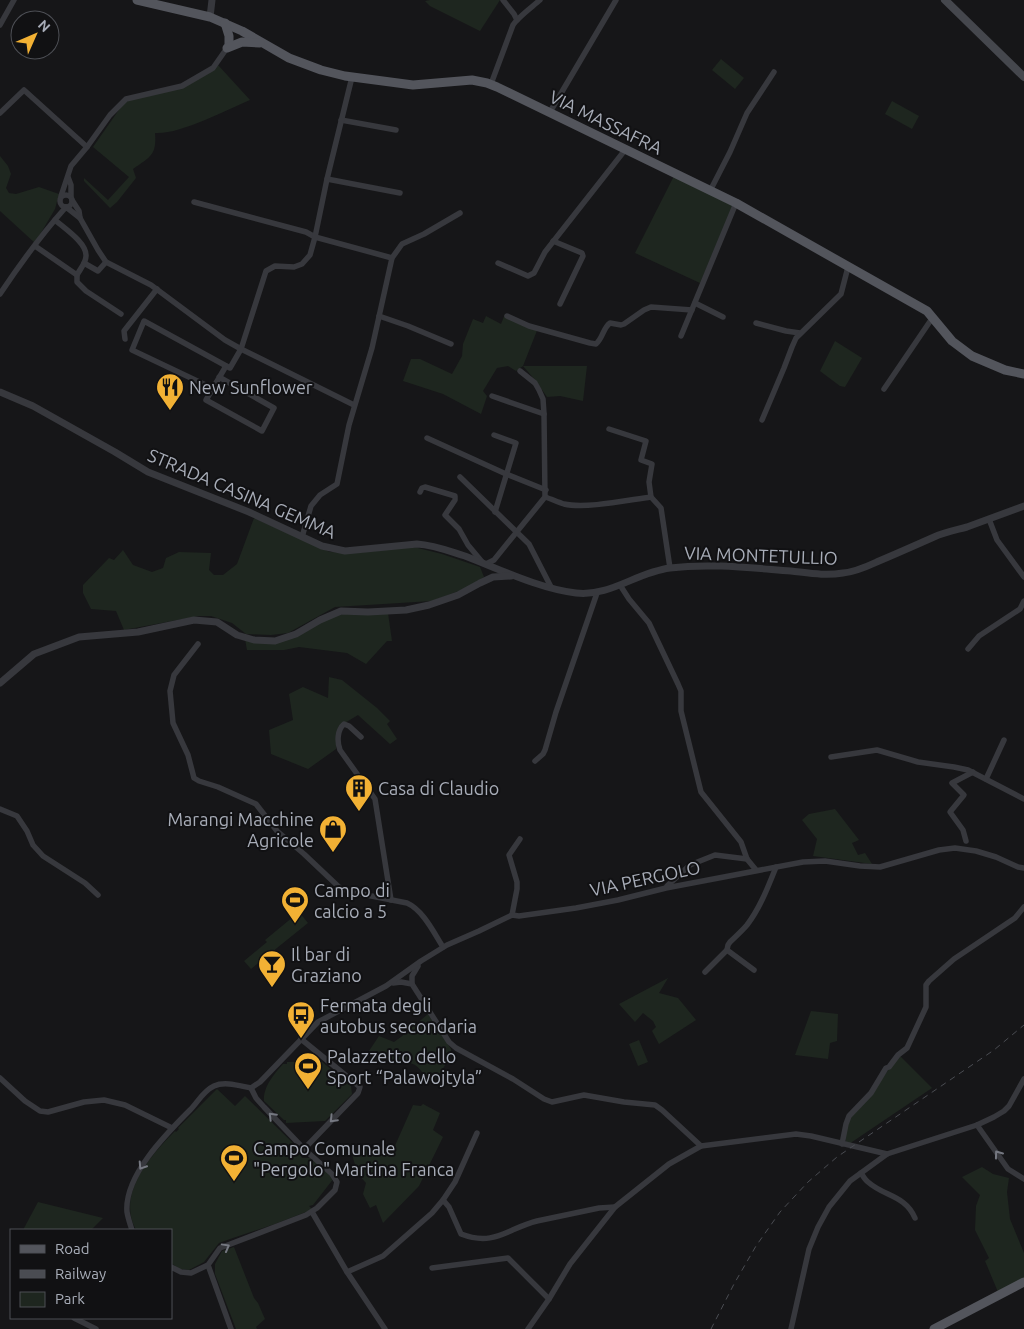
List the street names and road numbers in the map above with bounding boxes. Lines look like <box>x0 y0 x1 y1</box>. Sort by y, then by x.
street label: VIA MASSAFRA <box>546 86 666 158</box>
street label: STRADA CASINA GEMMA <box>145 444 339 542</box>
street label: VIA MONTETULLIO <box>684 542 838 568</box>
street label: VIA PERGOLO <box>588 857 702 899</box>

